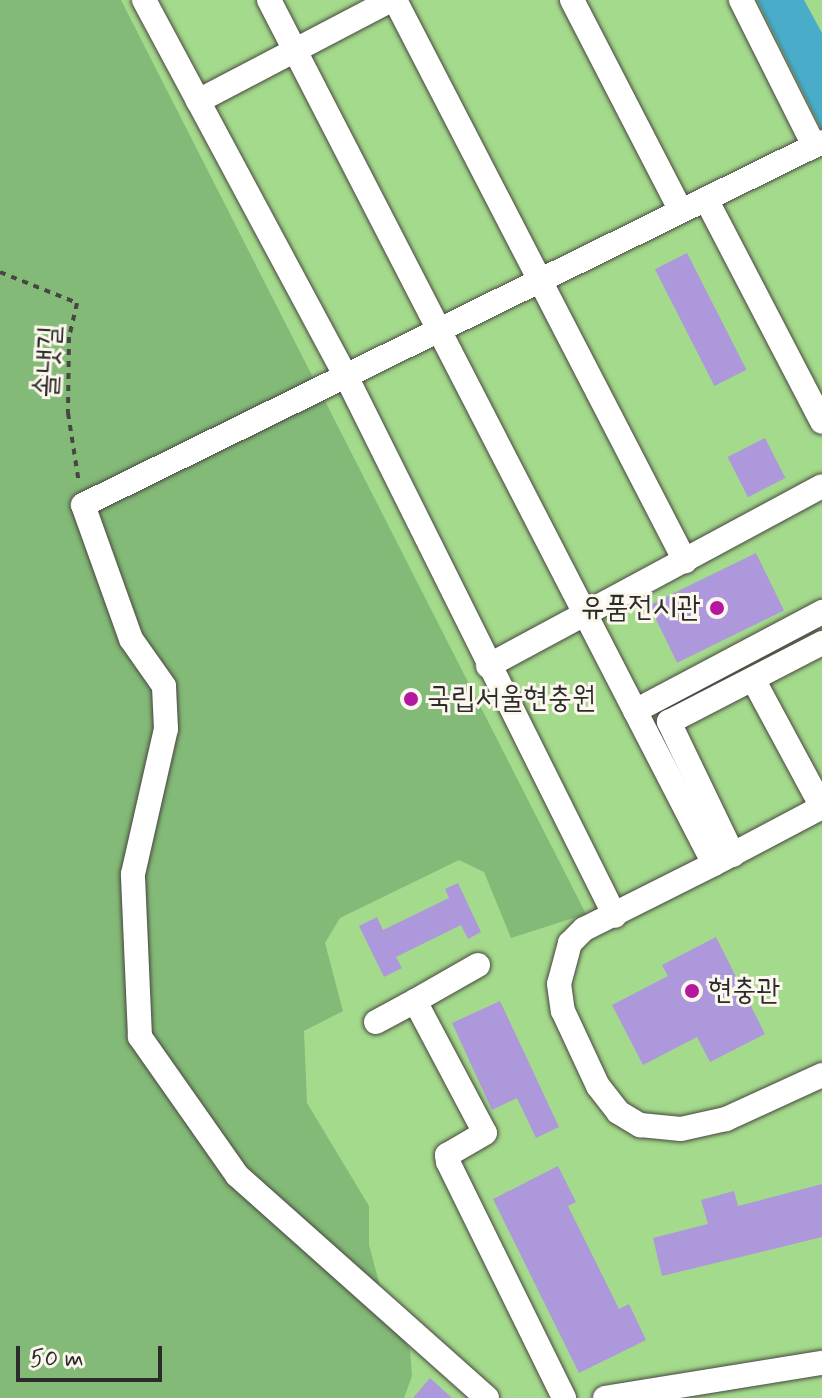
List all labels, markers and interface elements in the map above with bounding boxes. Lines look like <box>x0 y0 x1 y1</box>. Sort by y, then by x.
street label: 솔냇길 <box>29 325 69 399</box>
place label: 유품전시관 <box>580 590 701 626</box>
marker: 유품전시관 <box>708 599 726 617</box>
place label: 국립서울현충원 <box>427 681 596 717</box>
marker: 국립서울현충원 <box>402 690 420 708</box>
place label: 현충관 <box>708 973 780 1009</box>
marker: 현충관 <box>683 982 701 1000</box>
scale bar <box>20 1330 166 1380</box>
text: 50 m <box>30 1344 84 1375</box>

